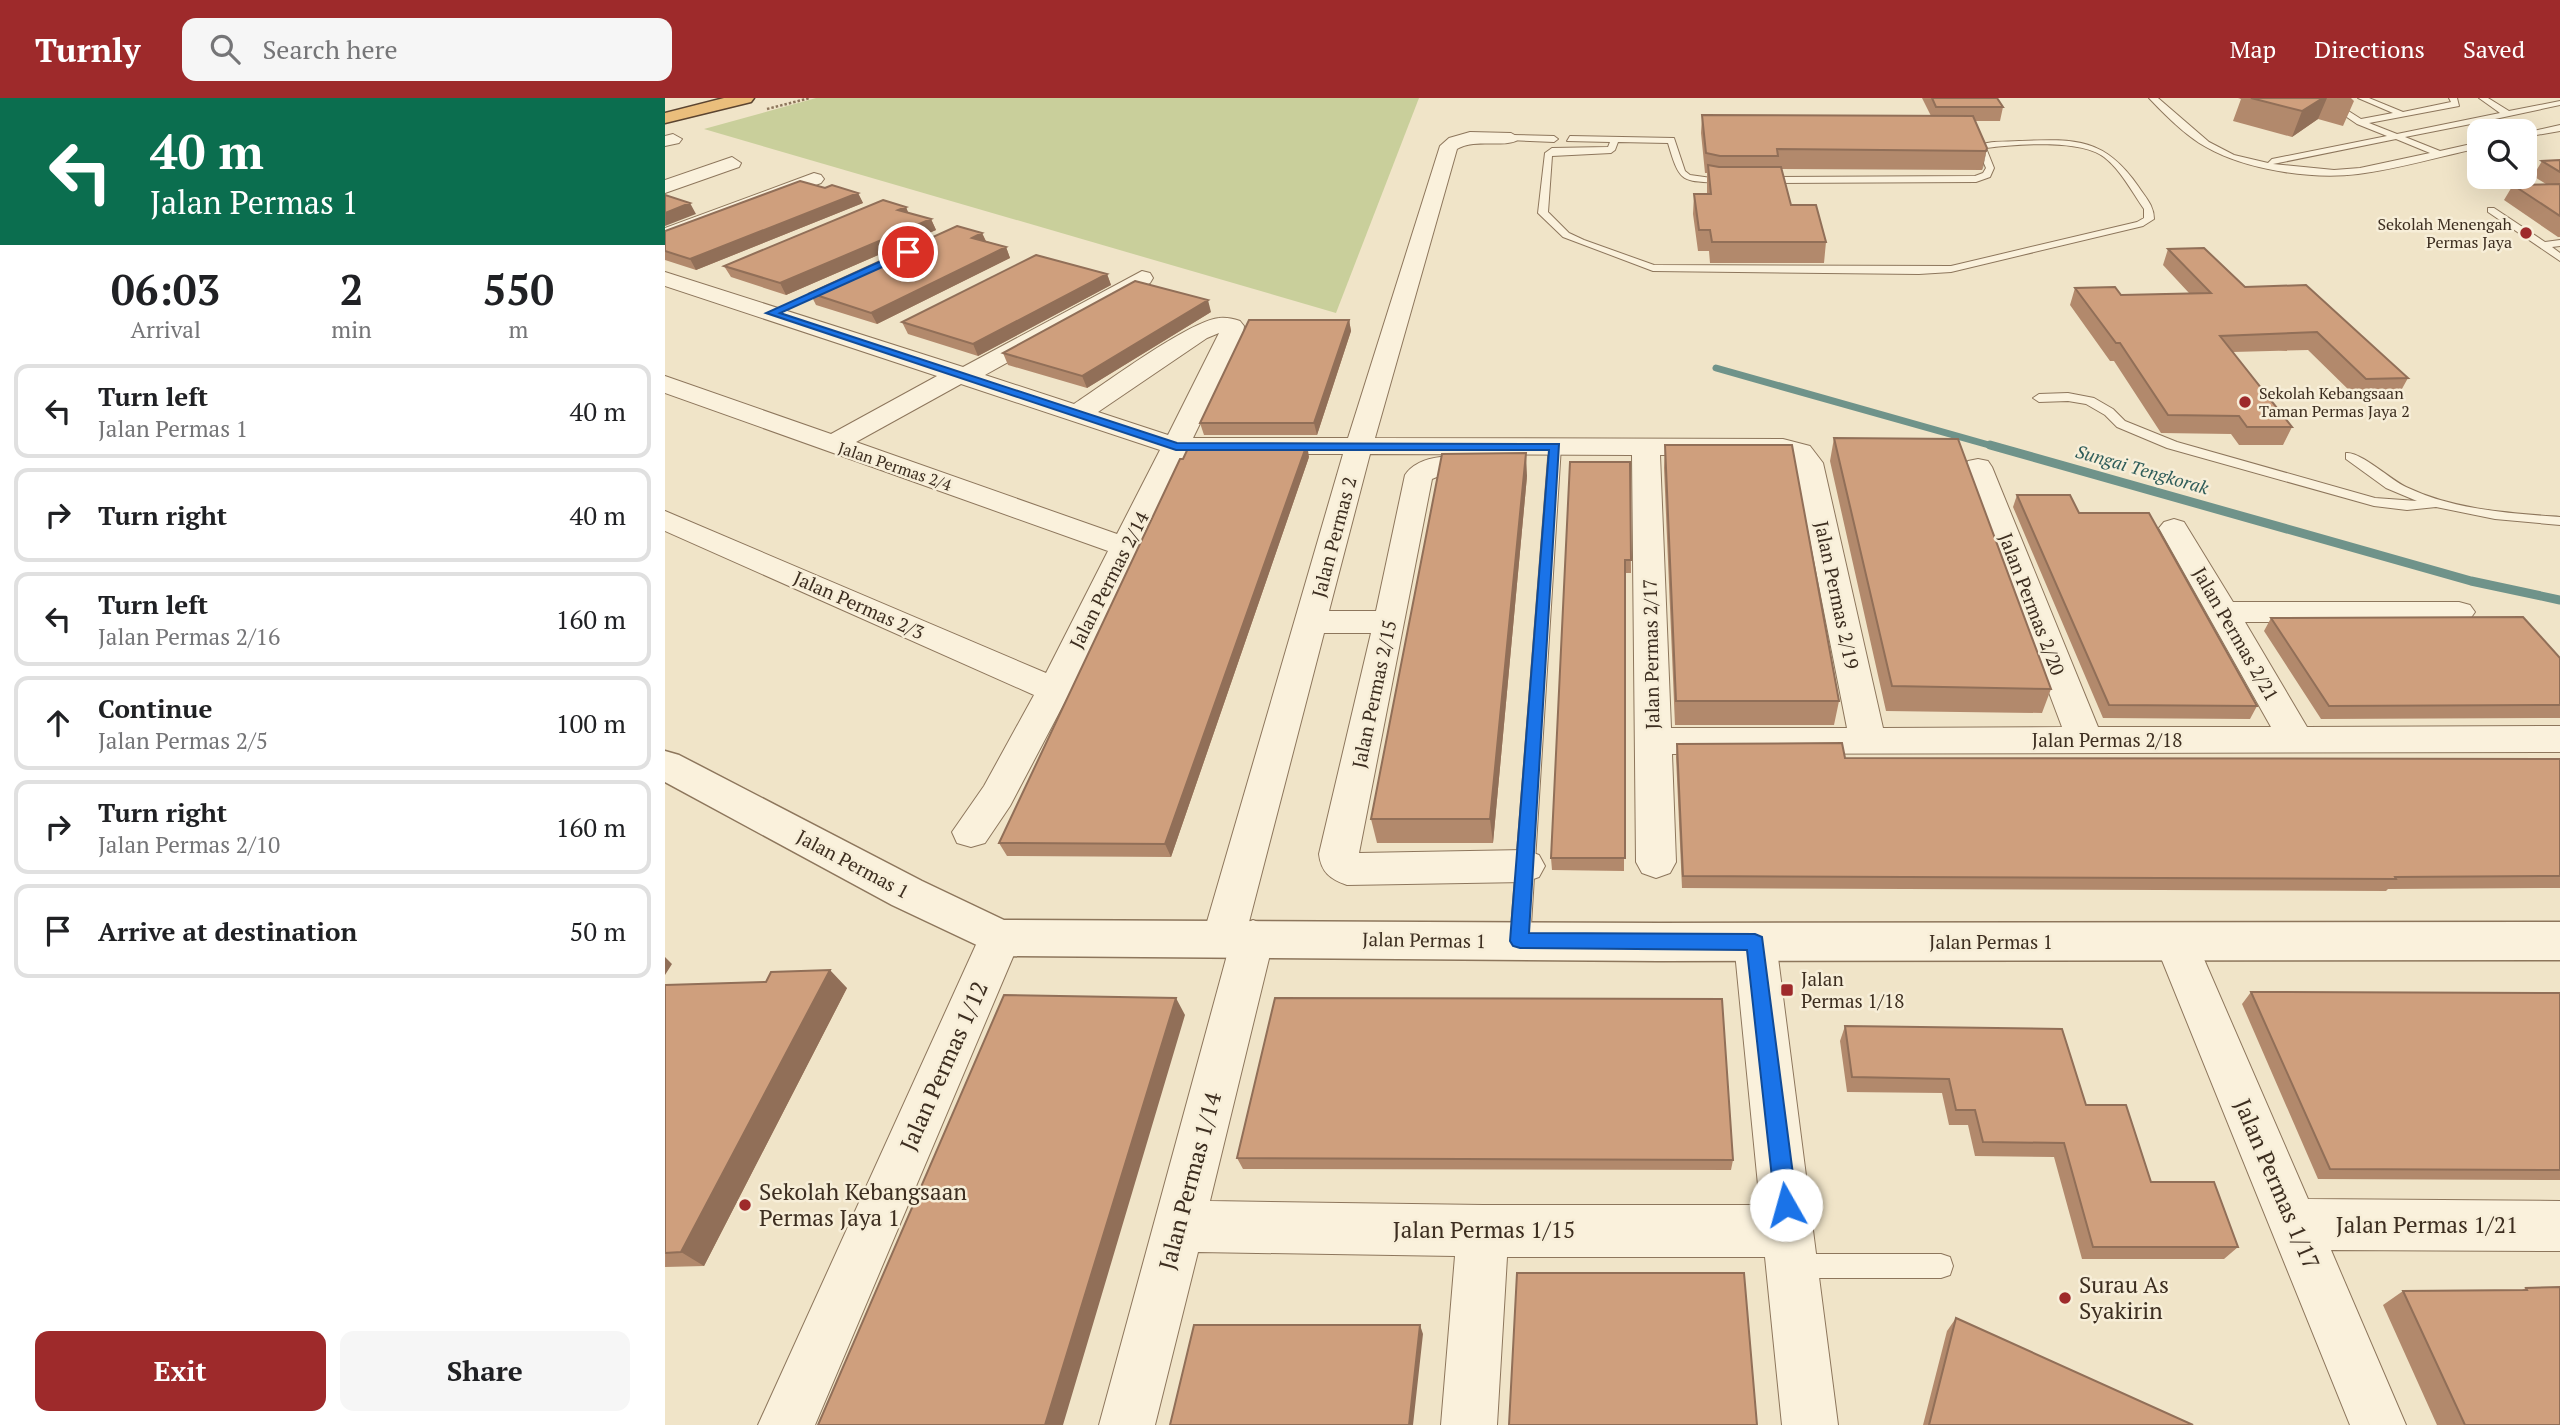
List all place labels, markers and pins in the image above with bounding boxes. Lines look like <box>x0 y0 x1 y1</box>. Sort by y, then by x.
place label: Sekolah Menengah Permas Jaya <box>2377 213 2513 253</box>
pin <box>878 222 938 282</box>
marker: Sekolah Menengah Permas Jaya <box>2518 225 2534 241</box>
place label: Sekolah Kebangsaan Taman Permas Jaya 2 <box>2259 382 2410 422</box>
marker: Sekolah Kebangsaan Taman Permas Jaya 2 <box>2237 394 2253 410</box>
place label: Jalan Permas 1/18 <box>1801 966 1904 1013</box>
marker: Jalan Permas 1/18 <box>1779 982 1795 998</box>
place label: Sekolah Kebangsaan Permas Jaya 1 <box>759 1176 967 1233</box>
marker: Sekolah Kebangsaan Permas Jaya 1 <box>737 1197 753 1213</box>
place label: Surau As Syakirin <box>2079 1269 2169 1326</box>
marker: Surau As Syakirin <box>2057 1290 2073 1306</box>

